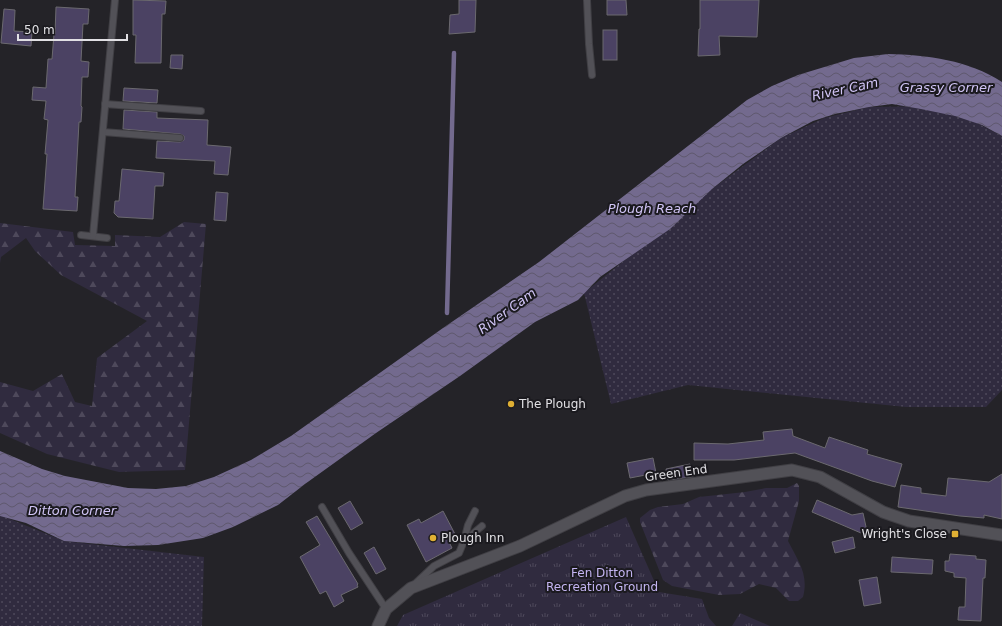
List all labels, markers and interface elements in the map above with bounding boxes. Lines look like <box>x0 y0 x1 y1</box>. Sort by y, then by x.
scale bar <box>18 16 127 42</box>
text: 50 m <box>24 23 55 37</box>
water label: River Cam <box>810 75 880 103</box>
water label: Grassy Corner <box>900 80 994 95</box>
water label: Plough Reach <box>608 201 696 216</box>
water label: River Cam <box>475 285 539 337</box>
place label: The Plough <box>518 397 586 411</box>
marker: The Plough <box>506 399 516 409</box>
street label: Green End <box>644 462 708 484</box>
water label: Ditton Corner <box>28 503 118 518</box>
place label: Wright's Close <box>861 527 947 541</box>
marker: Wright's Close <box>950 529 960 539</box>
place label: Plough Inn <box>441 531 504 545</box>
marker: Plough Inn <box>428 533 438 543</box>
park label: Fen Ditton Recreation Ground <box>546 566 658 594</box>

